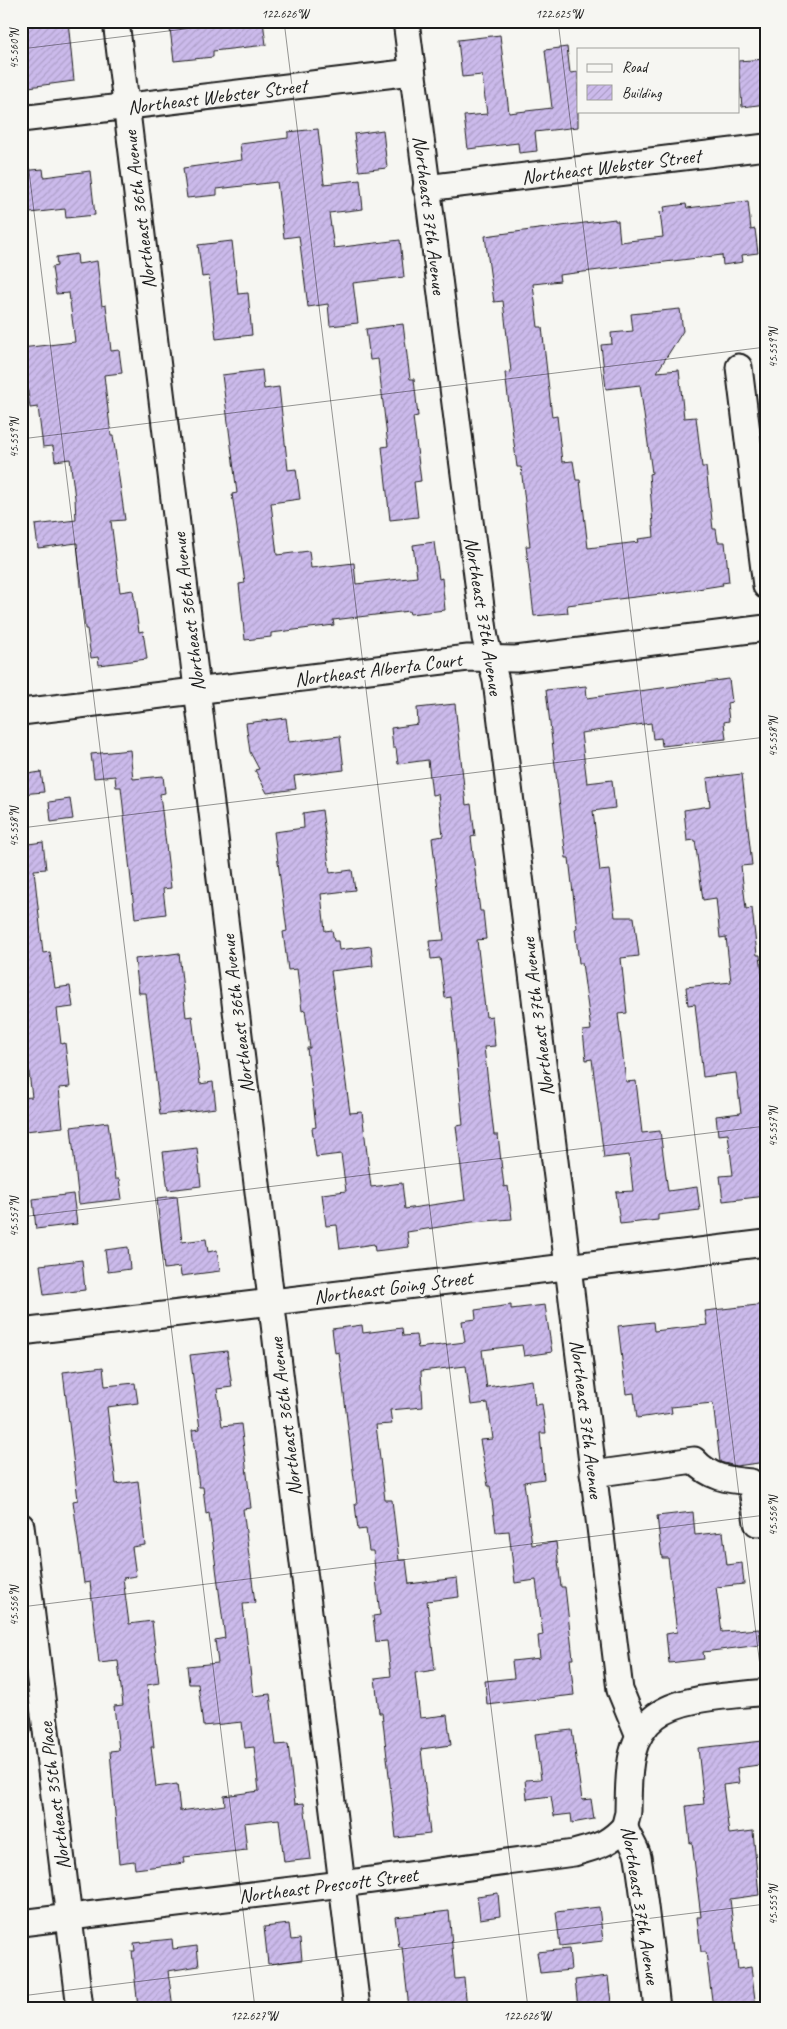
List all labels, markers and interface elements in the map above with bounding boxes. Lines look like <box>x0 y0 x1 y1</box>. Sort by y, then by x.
text: 122.626°W <box>262 6 311 22</box>
text: 122.625°W <box>536 6 585 22</box>
text: 45.560°N <box>6 27 22 69</box>
legend <box>577 48 740 112</box>
text: Road <box>622 58 649 77</box>
street label: Northeast Webster Street <box>126 73 311 120</box>
text: Building <box>622 84 662 103</box>
street label: Northeast 36th Avenue <box>117 128 162 291</box>
street label: Northeast 37th Avenue <box>407 134 452 297</box>
street label: Northeast Webster Street <box>520 143 705 190</box>
text: 45.559°N <box>765 326 781 368</box>
text: 45.559°N <box>6 416 22 458</box>
street label: Northeast 36th Avenue <box>166 530 211 693</box>
street label: Northeast 37th Avenue <box>459 535 509 698</box>
street label: Northeast Alberta Court <box>293 647 465 692</box>
text: 45.558°N <box>765 715 781 757</box>
text: 45.558°N <box>6 805 22 847</box>
street label: Northeast 36th Avenue <box>215 932 260 1095</box>
street label: Northeast 37th Avenue <box>515 935 560 1098</box>
text: 45.557°N <box>765 1105 781 1147</box>
text: 45.557°N <box>6 1195 22 1237</box>
street label: Northeast Going Street <box>312 1265 476 1310</box>
street label: Northeast 36th Avenue <box>263 1335 308 1498</box>
street label: Northeast 37th Avenue <box>564 1338 609 1501</box>
text: 45.556°N <box>765 1494 781 1536</box>
text: 45.556°N <box>6 1584 22 1626</box>
street label: Northeast 35th Place <box>33 1719 76 1871</box>
street label: Northeast 37th Avenue <box>616 1824 666 1987</box>
street label: Northeast Prescott Street <box>237 1862 421 1909</box>
text: 45.555°N <box>765 1883 781 1925</box>
text: 122.627°W <box>231 2008 280 2024</box>
text: 122.626°W <box>504 2008 553 2024</box>

